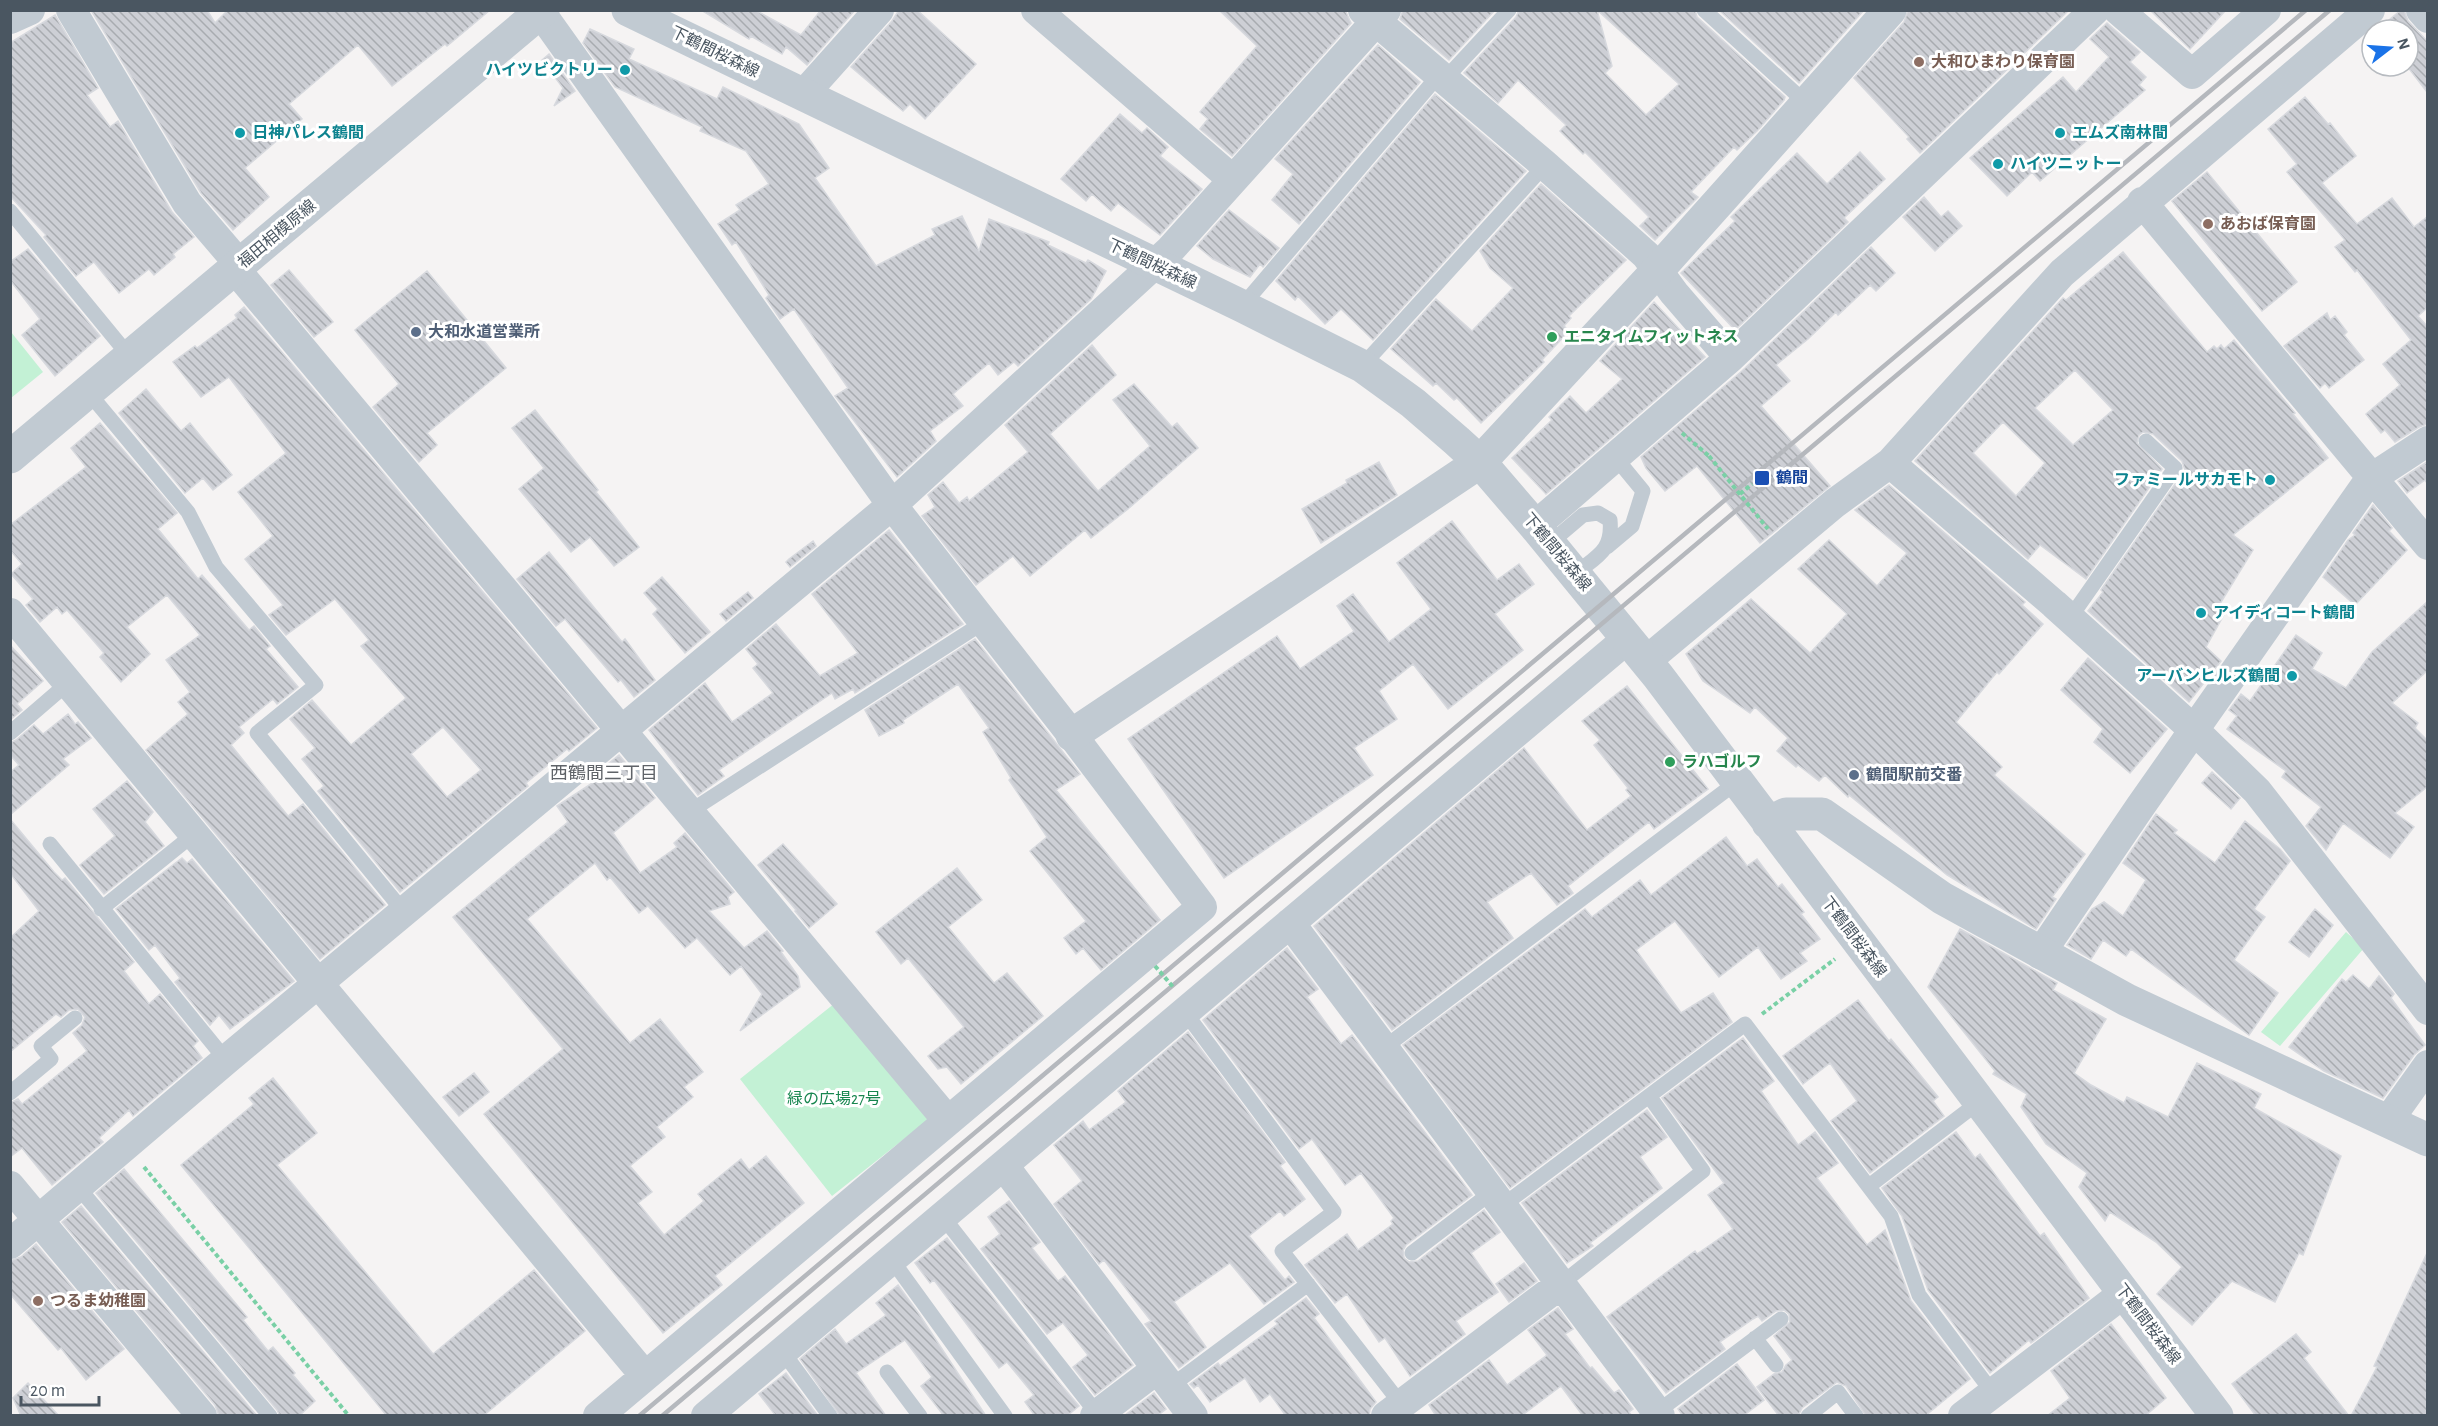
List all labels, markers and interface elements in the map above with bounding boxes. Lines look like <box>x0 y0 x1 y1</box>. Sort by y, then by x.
north arrow <box>2360 18 2420 78</box>
street label: 下鶴間桜森線 <box>668 23 762 80</box>
text: N <box>2394 36 2413 52</box>
place label: 大和ひまわり保育園 <box>1931 53 2075 70</box>
marker: 大和ひまわり保育園 <box>1912 55 1926 69</box>
place label: ハイツビクトリー <box>485 61 613 78</box>
marker: ハイツビクトリー <box>618 63 632 77</box>
place label: 日神パレス鶴間 <box>252 123 364 141</box>
place label: エムズ南林間 <box>2072 124 2168 141</box>
marker: 日神パレス鶴間 <box>233 126 247 140</box>
marker: エムズ南林間 <box>2053 126 2067 140</box>
place label: ハイツニットー <box>2010 156 2122 172</box>
marker: ハイツニットー <box>1991 157 2005 171</box>
street label: 福田相模原線 <box>234 196 319 271</box>
place label: あおば保育園 <box>2220 215 2316 232</box>
marker: あおば保育園 <box>2201 217 2215 231</box>
street label: 下鶴間桜森線 <box>1105 236 1199 292</box>
place label: 大和水道営業所 <box>428 323 540 340</box>
marker: 大和水道営業所 <box>409 325 423 339</box>
place label: エニタイムフィットネス <box>1564 328 1738 345</box>
marker: エニタイムフィットネス <box>1545 330 1559 344</box>
marker: 鶴間 <box>1753 469 1771 487</box>
place label: 鶴間 <box>1776 469 1808 486</box>
place label: ファミールサカモト <box>2114 472 2258 488</box>
marker: ファミールサカモト <box>2263 473 2277 487</box>
street label: 下鶴間桜森線 <box>1520 509 1595 594</box>
place label: アイディコート鶴間 <box>2213 604 2355 621</box>
marker: アイディコート鶴間 <box>2194 606 2208 620</box>
place label: アーバンヒルズ鶴間 <box>2136 667 2280 684</box>
marker: アーバンヒルズ鶴間 <box>2285 669 2299 683</box>
place label: ラハゴルフ <box>1682 752 1762 770</box>
marker: ラハゴルフ <box>1663 755 1677 769</box>
district label: 西鶴間三丁目 <box>550 763 658 783</box>
place label: 鶴間駅前交番 <box>1866 766 1962 783</box>
marker: 鶴間駅前交番 <box>1847 768 1861 782</box>
street label: 下鶴間桜森線 <box>1819 893 1890 980</box>
park label: 緑の広場27号 <box>787 1090 881 1107</box>
street label: 下鶴間桜森線 <box>2113 1280 2184 1367</box>
place label: つるま幼稚園 <box>50 1292 146 1309</box>
marker: つるま幼稚園 <box>31 1294 45 1308</box>
scale bar <box>21 1369 99 1407</box>
text: 20 m <box>30 1382 65 1400</box>

